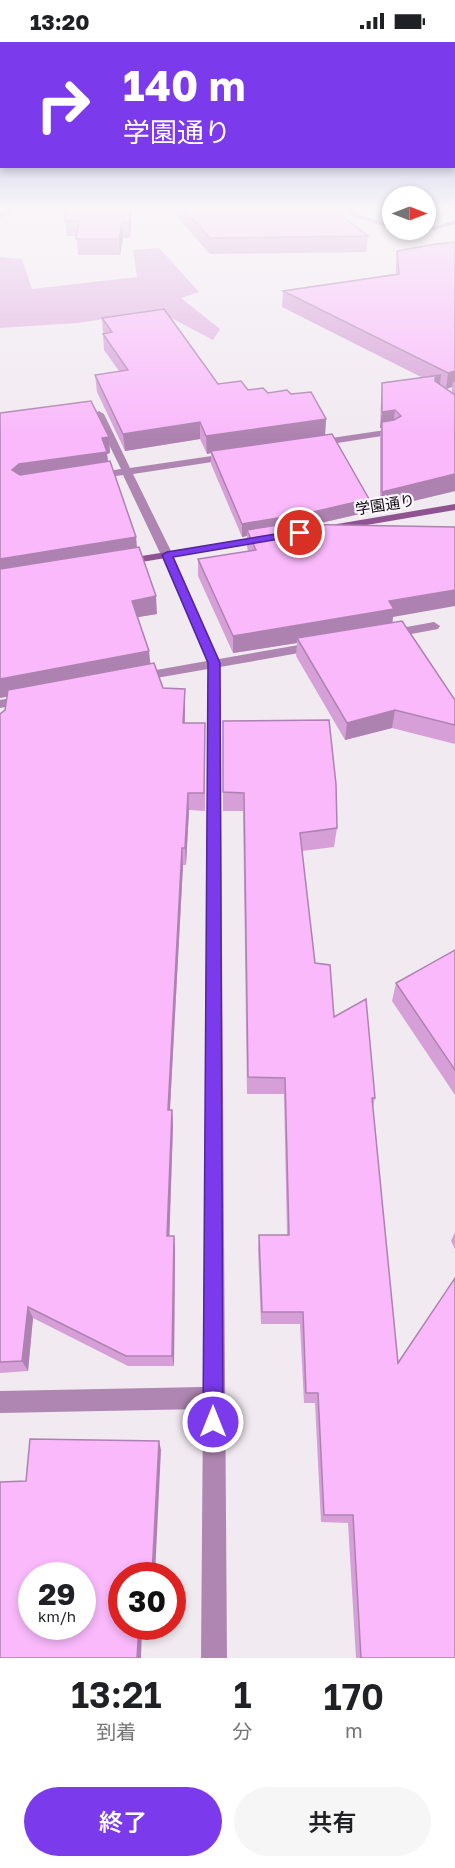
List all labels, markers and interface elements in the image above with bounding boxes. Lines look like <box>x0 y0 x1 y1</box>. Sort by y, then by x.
text: 13:20 <box>30 8 90 35</box>
text: 140 m <box>123 60 245 110</box>
icon: right <box>24 66 102 144</box>
text: 学園通り <box>123 116 231 148</box>
north arrow <box>382 186 436 240</box>
map controls <box>382 186 436 240</box>
street label: 学園通り <box>354 490 416 518</box>
pin <box>274 507 325 558</box>
icon: arrive <box>283 516 316 549</box>
position arrow <box>181 1390 245 1454</box>
speed limit sign: 30 <box>108 1562 186 1640</box>
text: 29 <box>38 1576 76 1612</box>
text: km/h <box>38 1607 76 1625</box>
text: 13:21 <box>71 1673 162 1716</box>
text: 1 <box>234 1673 252 1716</box>
text: 170 <box>323 1675 384 1718</box>
text: m <box>345 1718 363 1742</box>
text: 到着 <box>96 1719 136 1743</box>
text: 分 <box>233 1719 253 1743</box>
button: 終了 <box>24 1787 222 1856</box>
button: 共有 <box>234 1787 431 1856</box>

